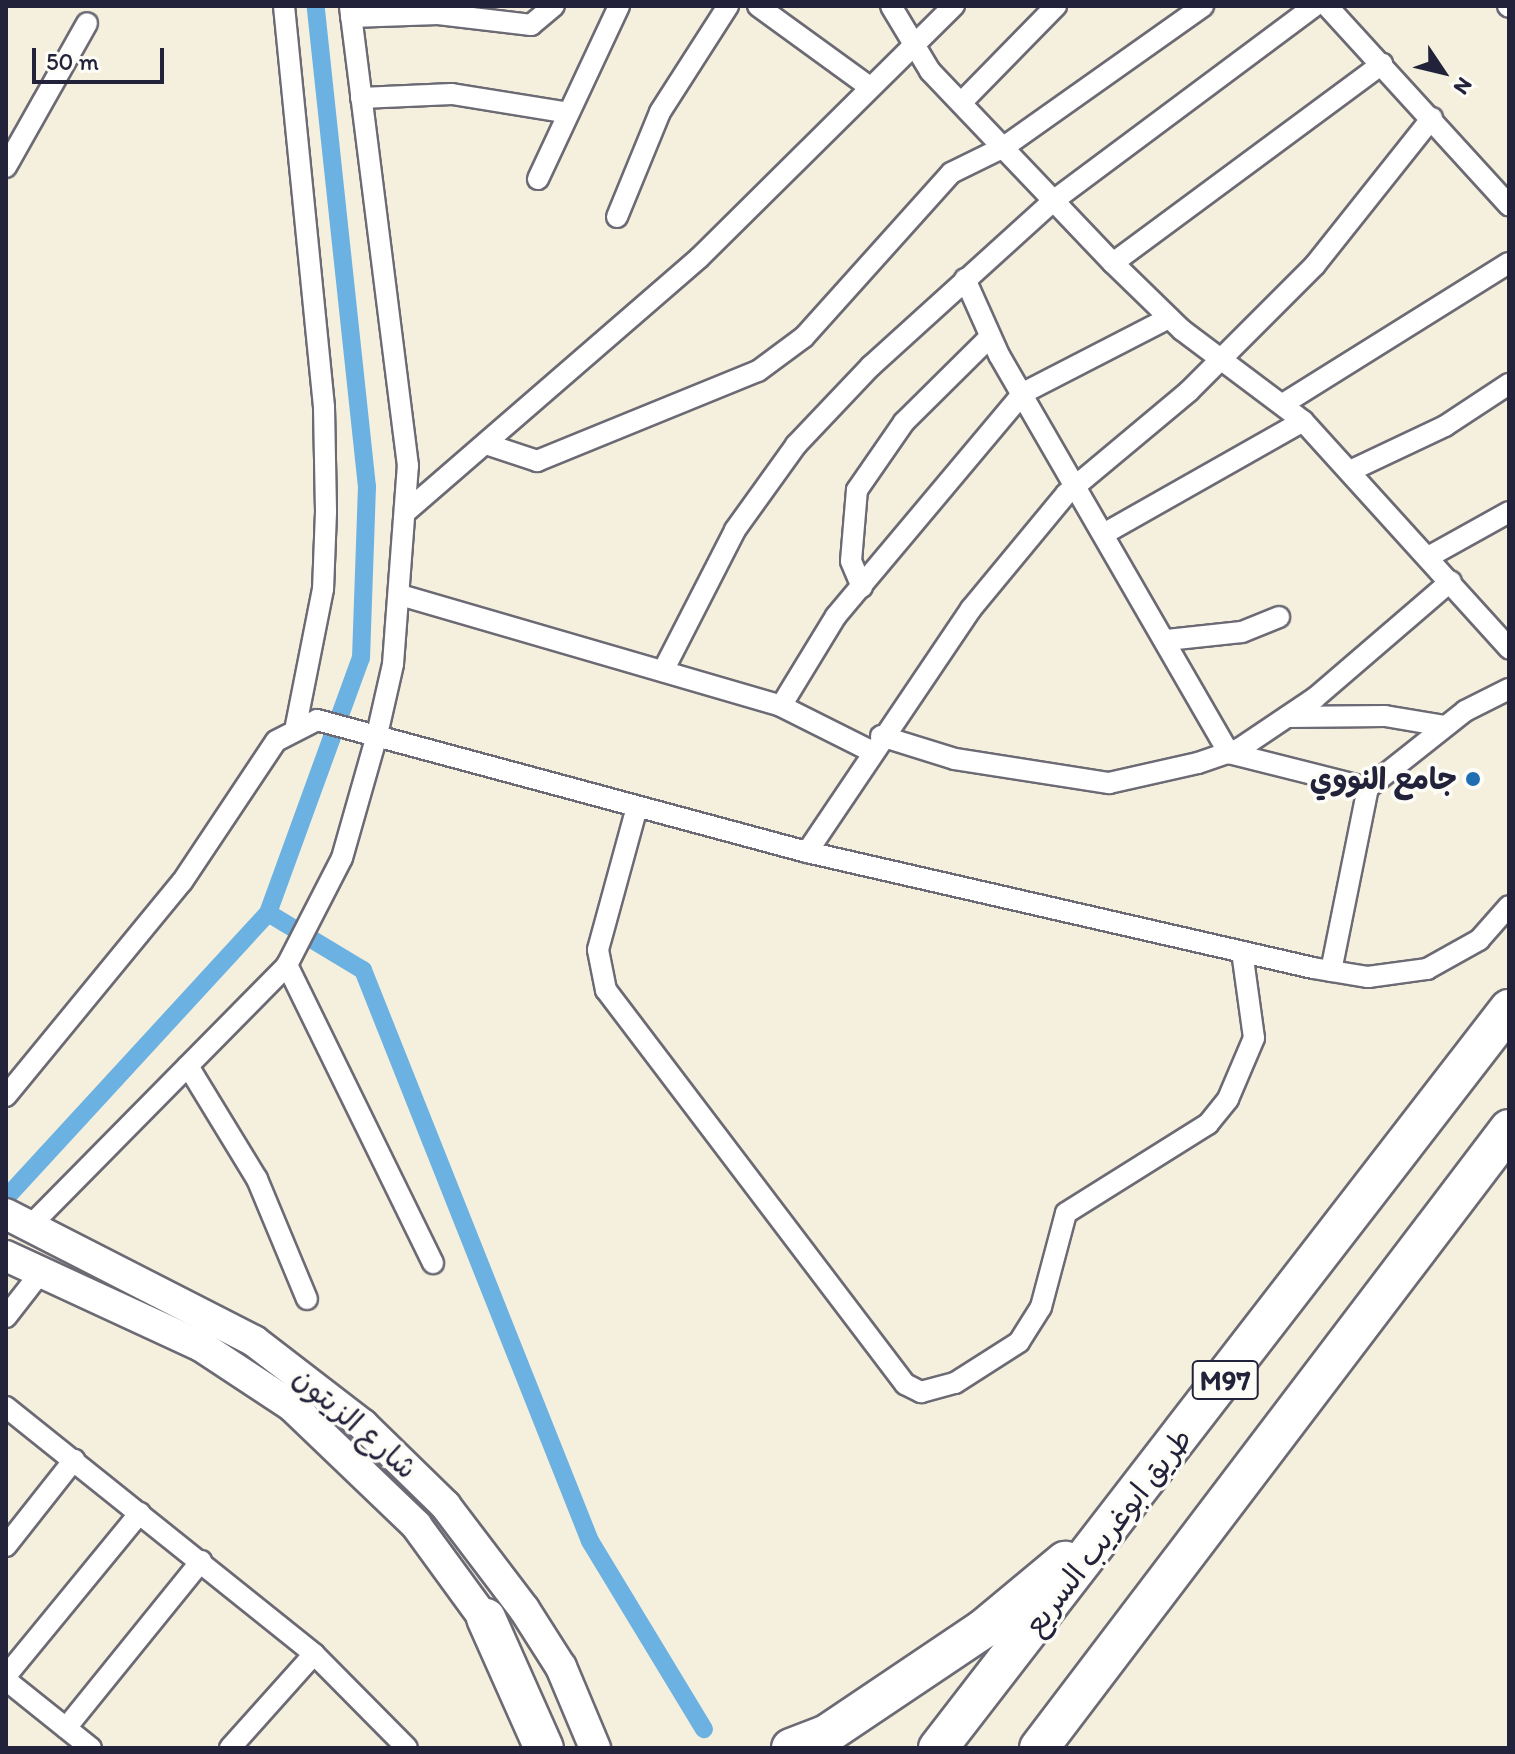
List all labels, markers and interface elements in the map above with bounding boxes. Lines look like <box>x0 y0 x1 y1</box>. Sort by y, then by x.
scale bar <box>36 32 168 82</box>
north arrow <box>1403 32 1483 112</box>
text: 50 m <box>46 47 99 76</box>
text: N <box>1448 72 1478 100</box>
place label: جامع النووي <box>1310 761 1457 797</box>
marker: جامع النووي <box>1464 770 1482 788</box>
road number: M97 <box>1191 1356 1259 1404</box>
street label: شارع الزيتون <box>286 1360 424 1486</box>
street label: طريق ابوغريب السريع <box>1016 1421 1200 1643</box>

